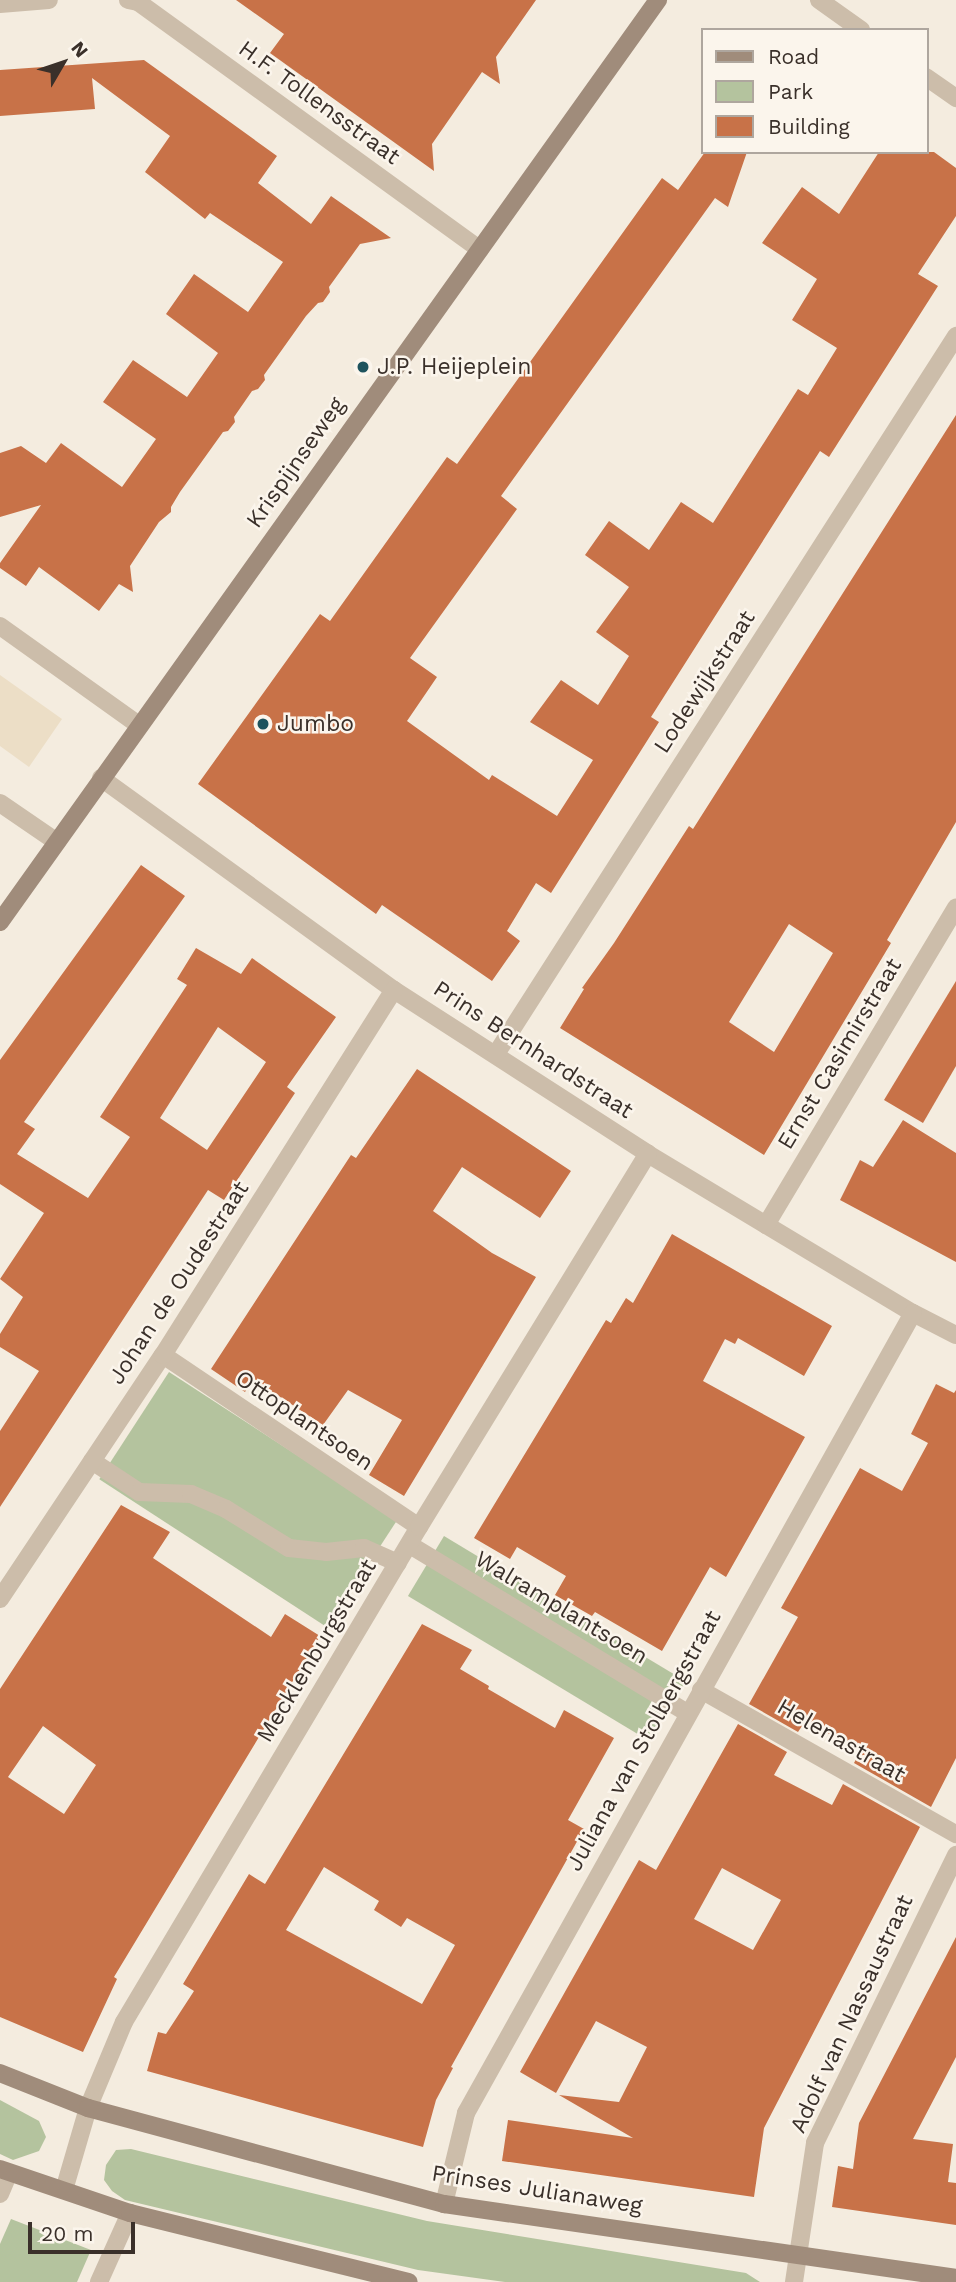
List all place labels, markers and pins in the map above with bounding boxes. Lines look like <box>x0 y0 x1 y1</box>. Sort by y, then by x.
place label: J.P. Heijeplein <box>377 353 531 381</box>
marker: J.P. Heijeplein <box>355 359 371 375</box>
place label: Jumbo <box>277 710 354 738</box>
marker: Jumbo <box>255 716 271 732</box>

